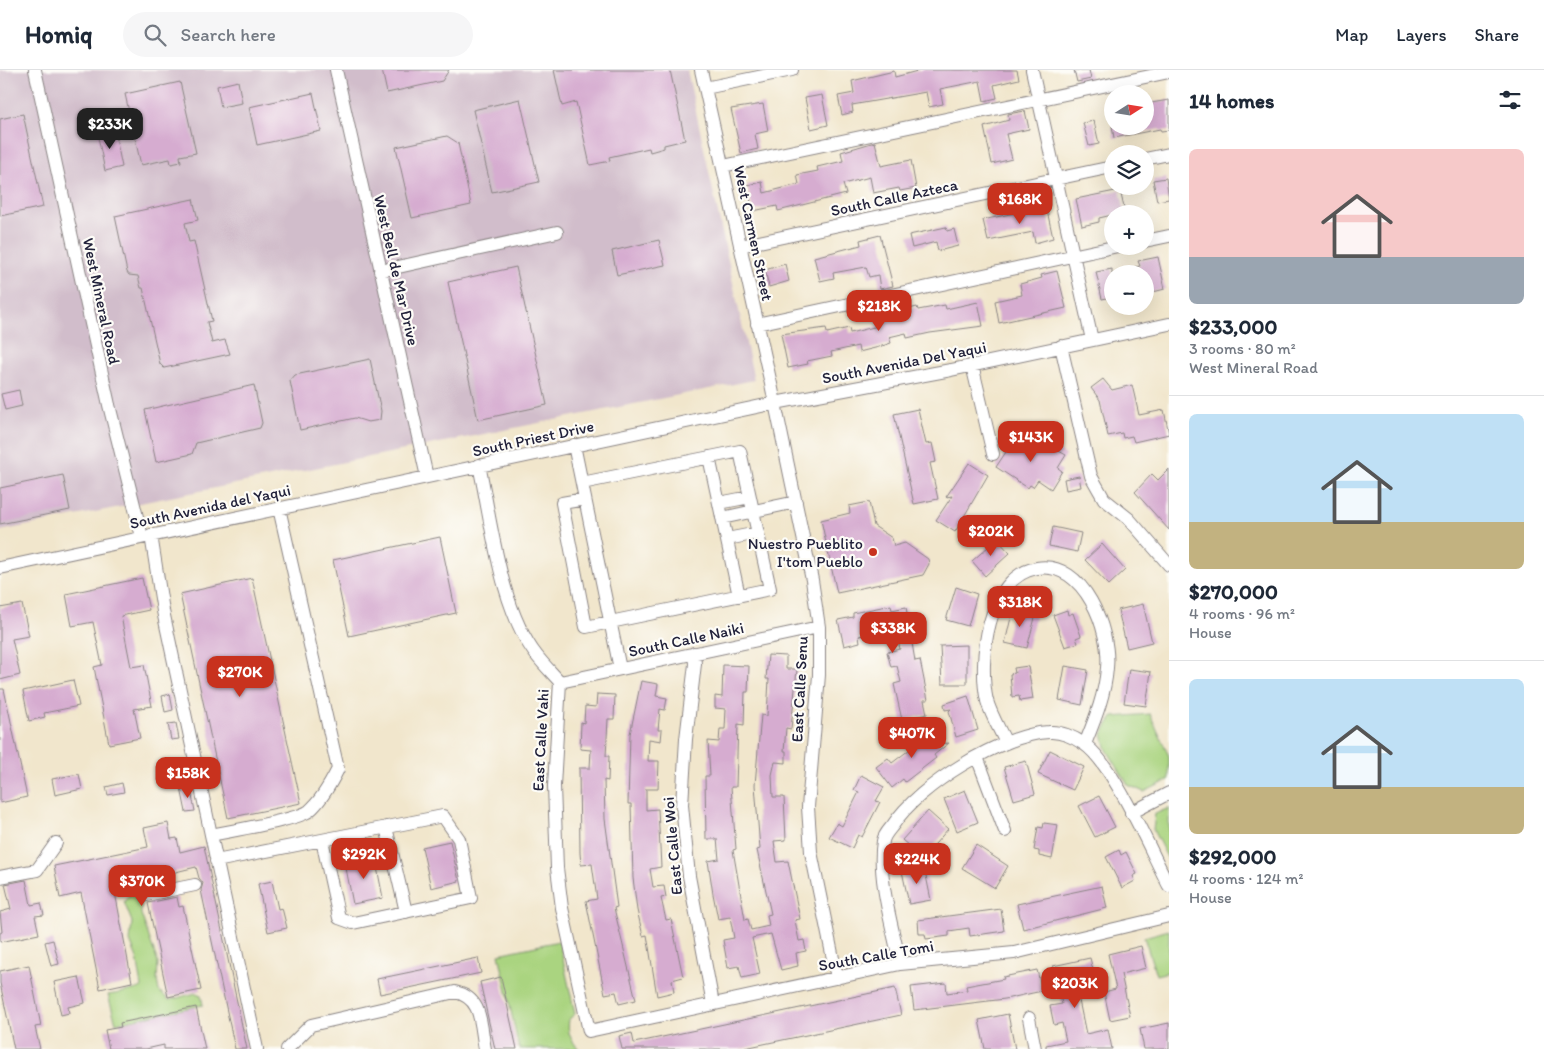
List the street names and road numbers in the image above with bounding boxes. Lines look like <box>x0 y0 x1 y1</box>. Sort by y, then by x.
street label: West Carmen Street <box>730 164 777 303</box>
street label: South Calle Azteca <box>829 175 960 220</box>
street label: West Bell de Mar Drive <box>370 193 423 348</box>
street label: West Mineral Road <box>79 236 124 366</box>
street label: South Avenida Del Yaqui <box>820 337 988 388</box>
street label: South Priest Drive <box>471 416 596 461</box>
street label: South Avenida del Yaqui <box>128 480 292 533</box>
street label: South Calle Naiki <box>627 618 746 661</box>
street label: East Calle Senu <box>787 635 812 743</box>
street label: East Calle Vahi <box>528 688 553 792</box>
street label: East Calle Woi <box>659 796 686 896</box>
street label: South Calle Tomi <box>817 936 935 975</box>

